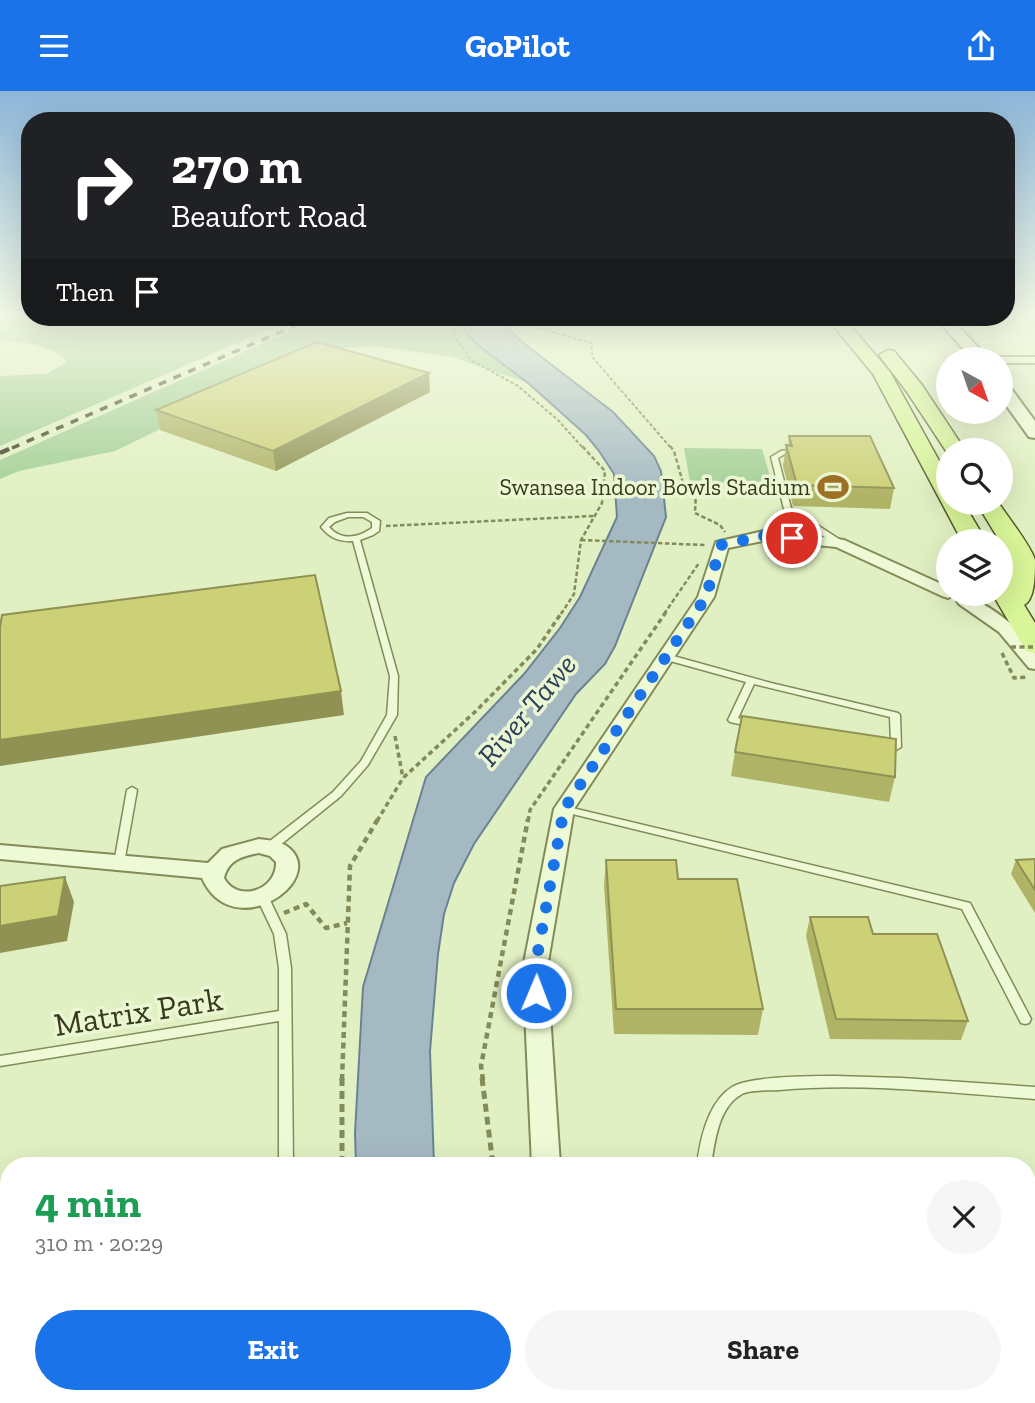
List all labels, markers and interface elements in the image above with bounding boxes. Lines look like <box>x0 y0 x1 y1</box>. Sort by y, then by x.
icon: menu <box>35 27 73 65</box>
text: GoPilot <box>465 27 570 65</box>
icon: share <box>962 27 1000 65</box>
text: 270 m <box>171 137 302 196</box>
icon: right <box>56 140 147 231</box>
text: Beaufort Road <box>171 197 367 235</box>
icon: arrive <box>128 273 166 311</box>
text: Then <box>56 276 114 308</box>
north arrow <box>936 347 1013 423</box>
map controls <box>936 347 1013 606</box>
button: search <box>936 438 1013 515</box>
sports icon: Swansea Indoor Bowls Stadium <box>816 470 850 504</box>
place label: Swansea Indoor Bowls Stadium <box>499 473 810 501</box>
pin <box>762 508 822 568</box>
icon: arrive <box>773 519 811 557</box>
button: layers <box>936 529 1013 606</box>
water label: River Tawe <box>470 647 584 773</box>
position arrow <box>499 956 573 1030</box>
street label: Matrix Park <box>51 979 225 1044</box>
text: 4 min <box>35 1177 141 1228</box>
button: close <box>927 1180 1001 1254</box>
text: 310 m · 20:29 <box>35 1229 163 1257</box>
button: Exit <box>35 1310 511 1390</box>
button: Share <box>525 1310 1001 1390</box>

